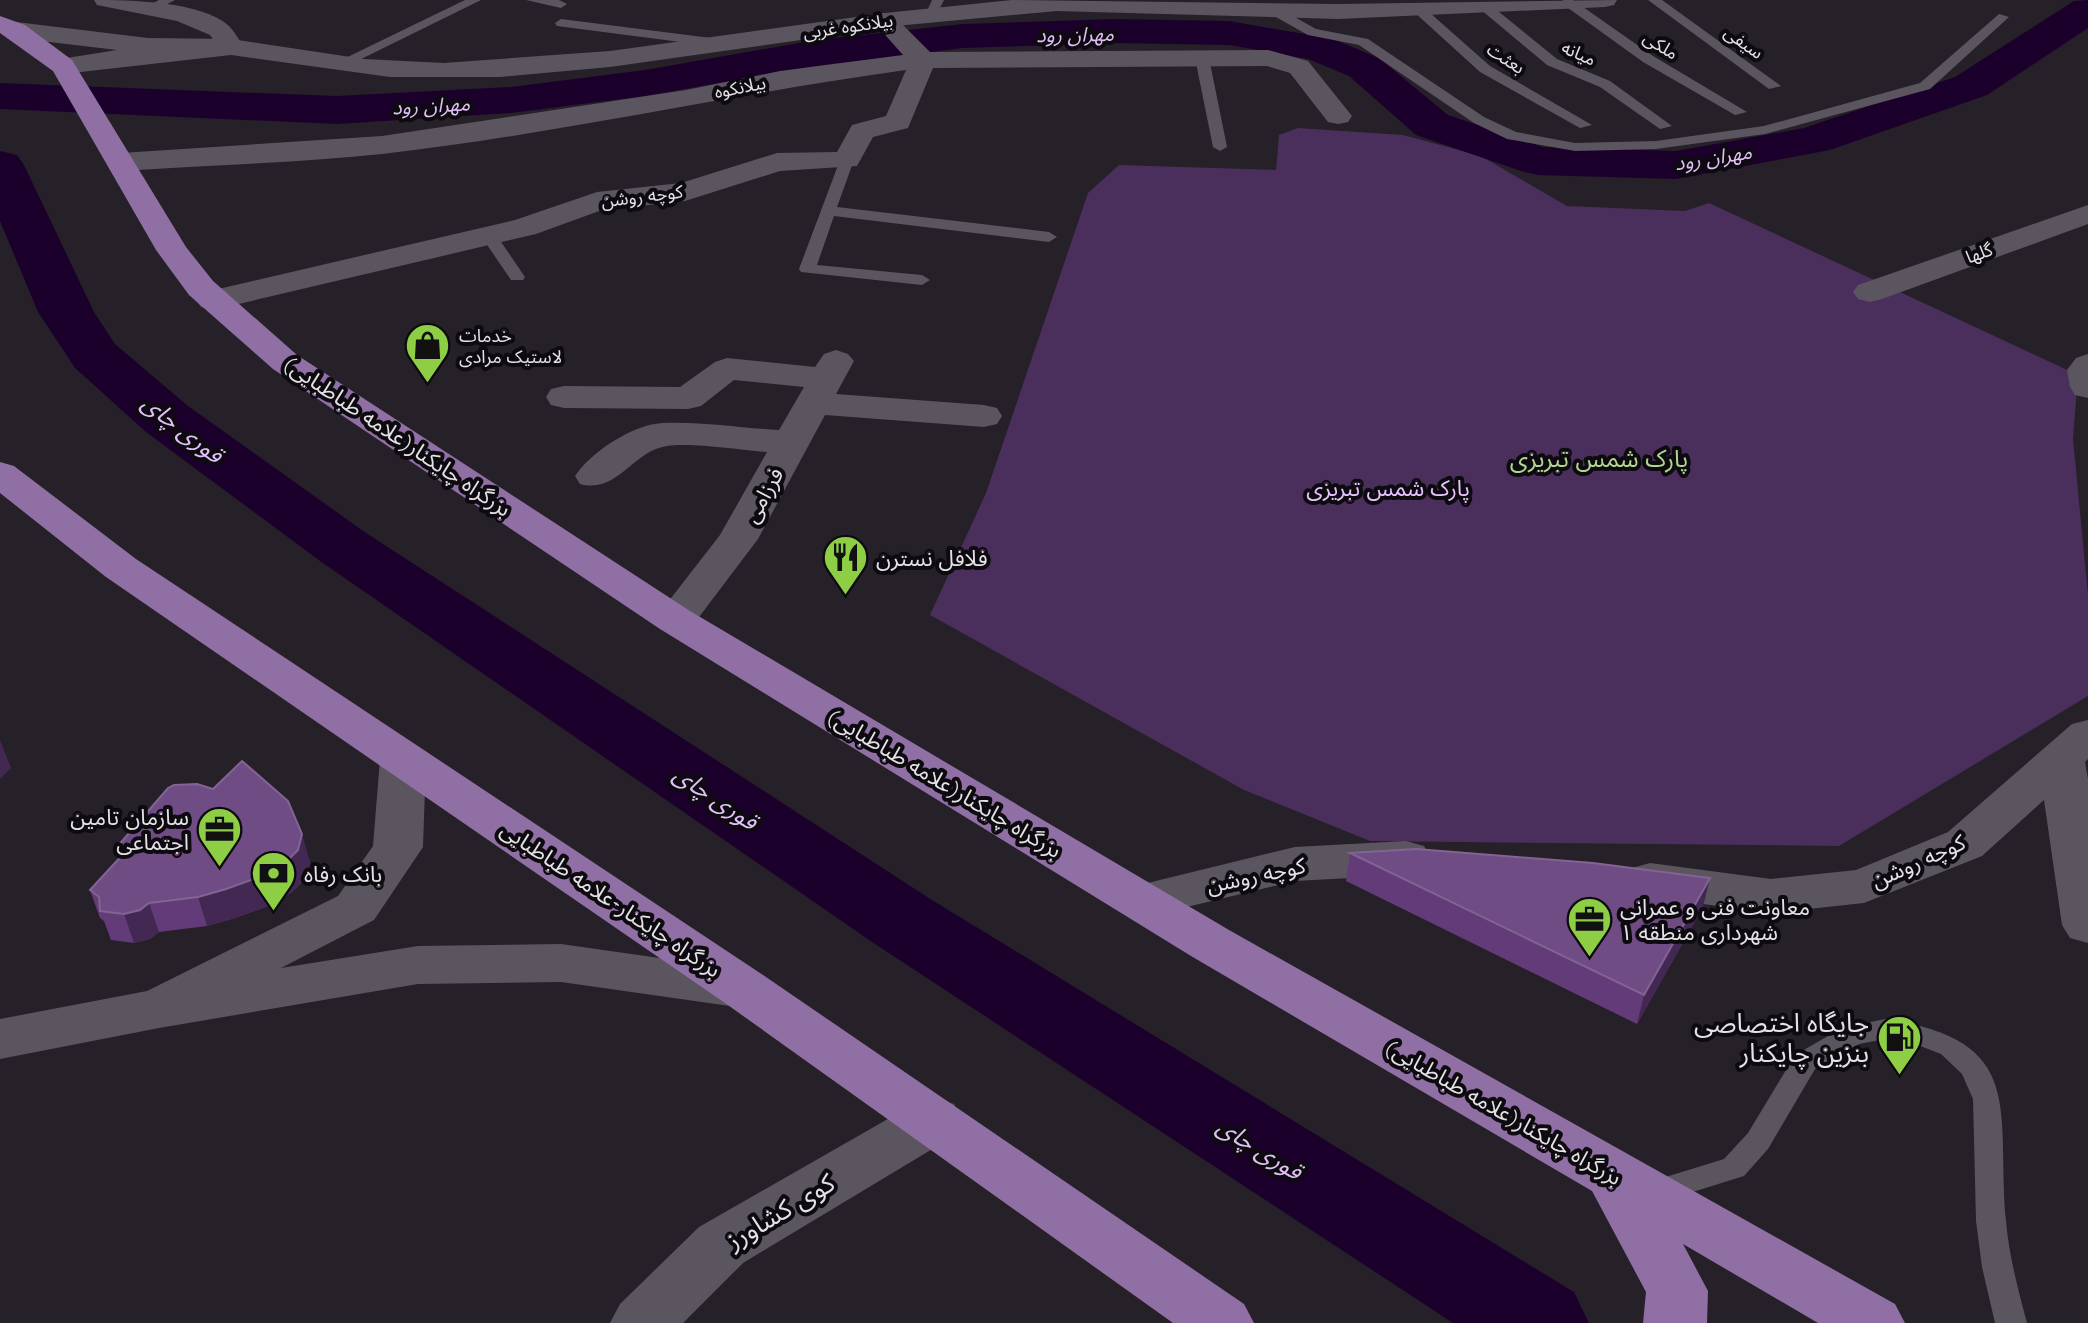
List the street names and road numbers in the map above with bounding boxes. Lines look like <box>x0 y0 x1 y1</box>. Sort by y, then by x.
street label: بیلانکوه غربی <box>801 8 895 44</box>
street label: سیفی <box>1720 20 1768 64</box>
street label: ملکی <box>1639 25 1683 65</box>
street label: میانه <box>1558 35 1600 71</box>
street label: بعثت <box>1483 37 1529 79</box>
street label: بیلانکوه <box>712 71 768 103</box>
street label: کوچه روشن <box>600 180 685 212</box>
street label: گلها <box>1962 237 1996 268</box>
street label: بزرگراه چایکنار(علامه طباطبایی) <box>279 350 517 523</box>
street label: فرزامی <box>736 462 790 528</box>
street label: بزرگراه چایکنار(علامه طباطبایی) <box>822 702 1067 865</box>
street label: بزرگراه چایکنار-علامه طباطبایی <box>495 815 727 984</box>
street label: کوچه روشن <box>1866 827 1971 895</box>
street label: کوچه روشن <box>1204 851 1309 900</box>
street label: بزرگراه چایکنار(علامه طباطبایی) <box>1381 1033 1627 1192</box>
street label: کوی کشاورز <box>719 1166 841 1257</box>

